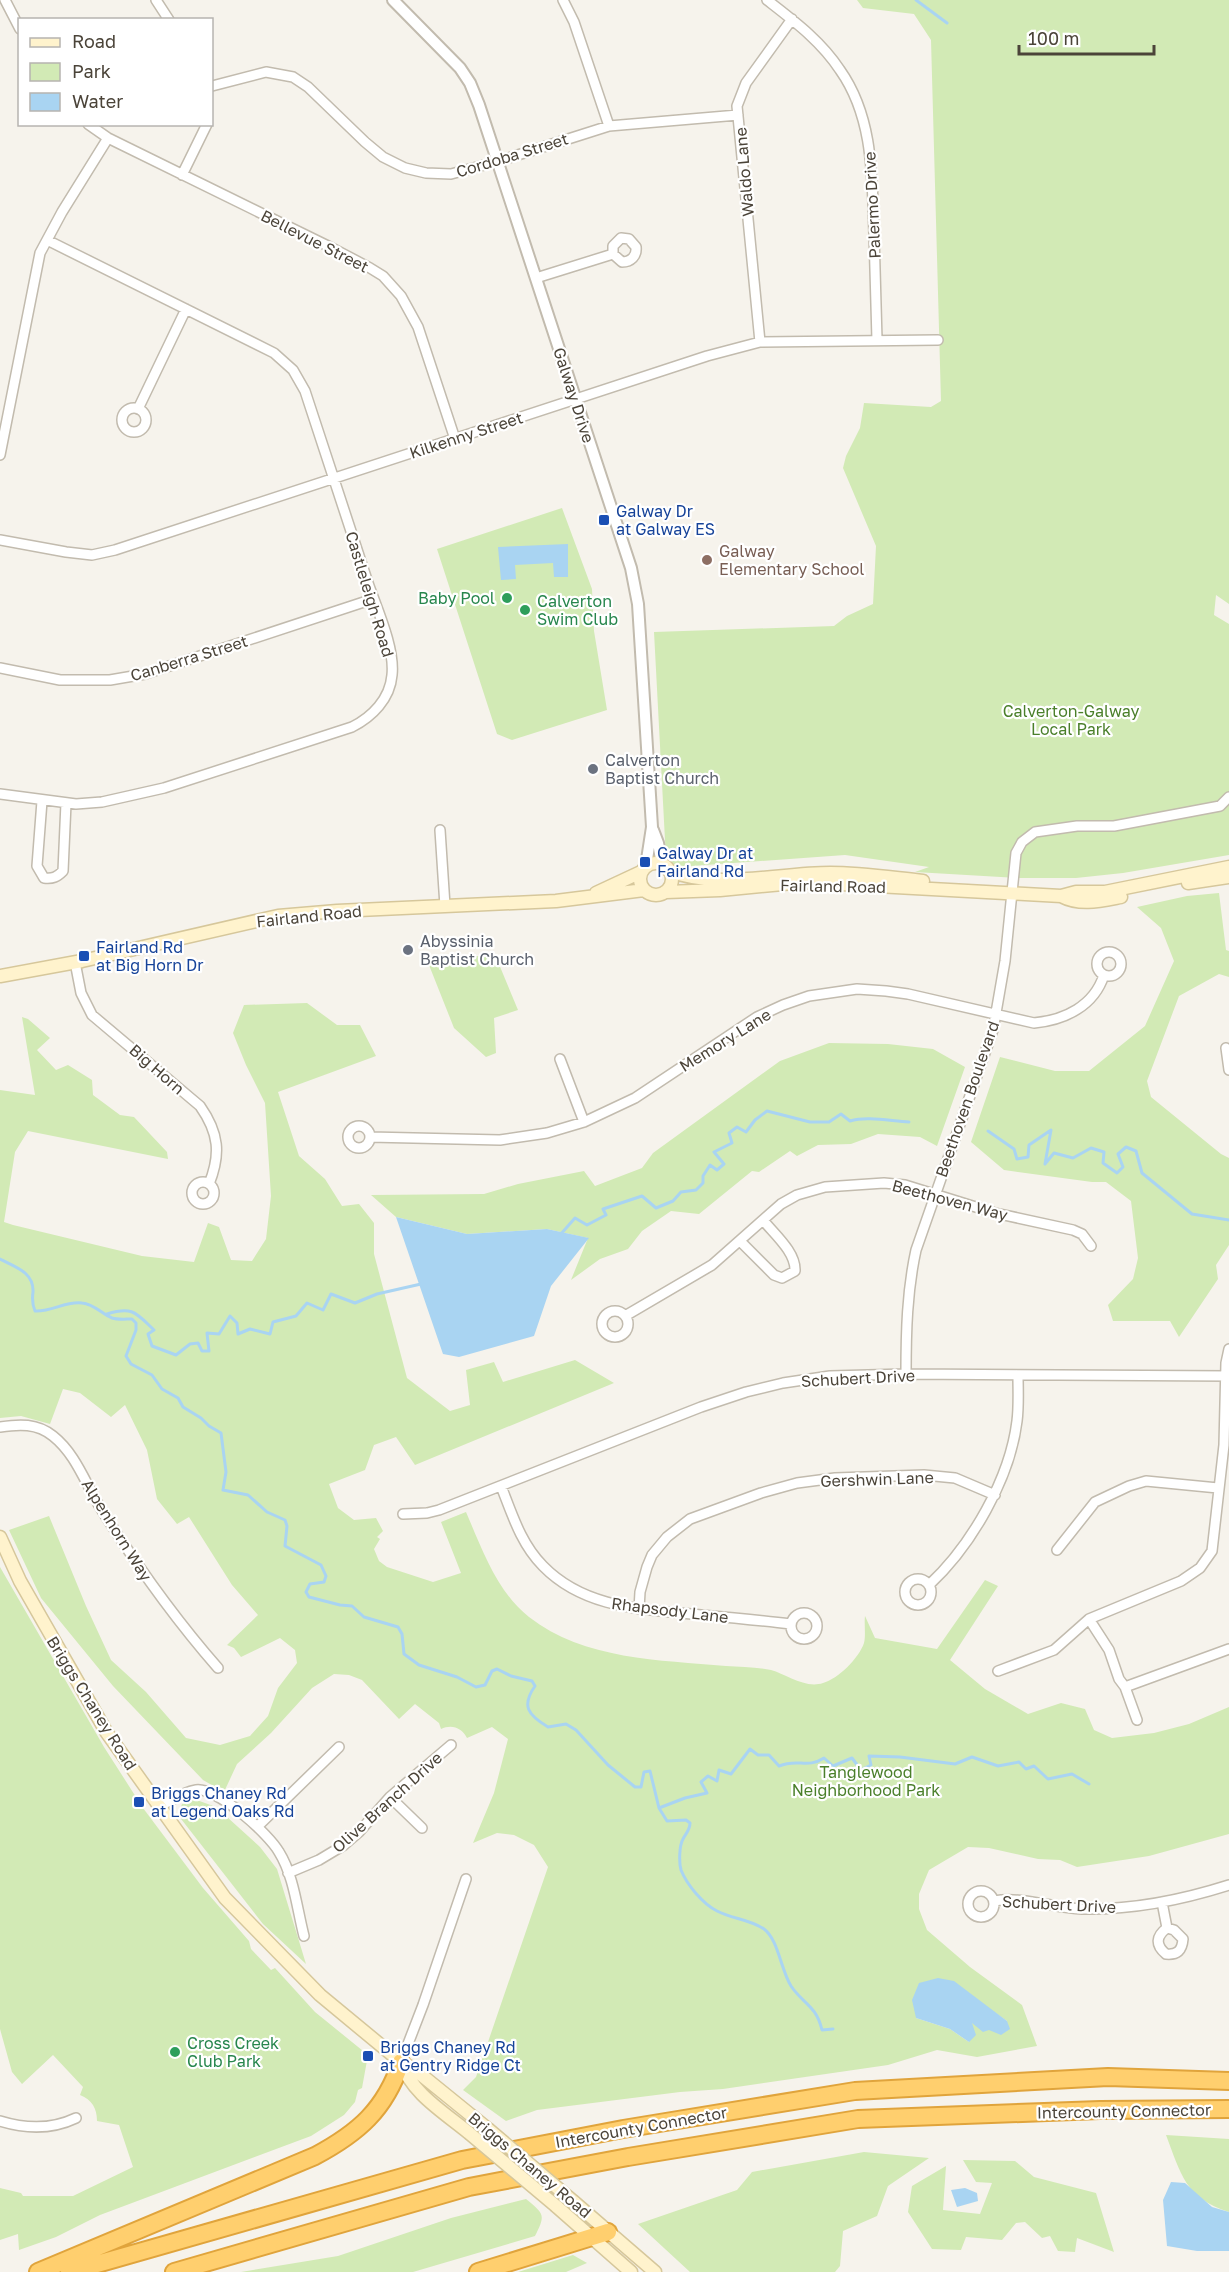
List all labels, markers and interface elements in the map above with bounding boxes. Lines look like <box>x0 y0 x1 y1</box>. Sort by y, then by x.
legend <box>18 18 213 126</box>
scale bar <box>1019 18 1154 56</box>
text: 100 m <box>1028 27 1079 49</box>
text: Road <box>72 30 116 52</box>
text: Park <box>72 60 111 82</box>
text: Water <box>72 90 123 112</box>
street label: Waldo Lane <box>730 126 758 218</box>
street label: Cordoba Street <box>453 128 571 182</box>
street label: Palermo Drive <box>859 151 885 259</box>
street label: Bellevue Street <box>258 205 372 277</box>
street label: Galway Drive <box>549 345 599 445</box>
street label: Kilkenny Street <box>407 407 525 463</box>
place label: Galway Dr at Galway ES <box>616 501 715 539</box>
marker: Galway Dr at Galway ES <box>597 513 611 527</box>
street label: Castleleigh Road <box>341 529 399 659</box>
place label: Galway Elementary School <box>719 541 864 579</box>
marker: Galway Elementary School <box>700 553 714 567</box>
place label: Baby Pool <box>418 588 495 608</box>
marker: Baby Pool <box>500 591 514 605</box>
place label: Calverton Swim Club <box>537 591 618 629</box>
marker: Calverton Swim Club <box>518 603 532 617</box>
street label: Canberra Street <box>128 631 250 685</box>
park label: Calverton-Galway Local Park <box>1003 701 1139 739</box>
place label: Calverton Baptist Church <box>605 750 719 788</box>
marker: Calverton Baptist Church <box>586 762 600 776</box>
place label: Galway Dr at Fairland Rd <box>657 843 753 881</box>
marker: Galway Dr at Fairland Rd <box>638 855 652 869</box>
street label: Fairland Road <box>780 875 886 897</box>
street label: Fairland Road <box>255 901 363 931</box>
place label: Abyssinia Baptist Church <box>420 931 534 969</box>
place label: Fairland Rd at Big Horn Dr <box>96 937 203 975</box>
marker: Abyssinia Baptist Church <box>401 943 415 957</box>
marker: Fairland Rd at Big Horn Dr <box>77 949 91 963</box>
street label: Memory Lane <box>676 1004 774 1076</box>
street label: Beethoven Boulevard <box>931 1018 1003 1180</box>
street label: Big Horn <box>125 1040 189 1098</box>
street label: Beethoven Way <box>890 1175 1010 1225</box>
street label: Schubert Drive <box>800 1365 916 1391</box>
street label: Gershwin Lane <box>820 1467 934 1491</box>
street label: Alpenhorn Way <box>78 1475 156 1585</box>
street label: Rhapsody Lane <box>610 1593 730 1627</box>
street label: Briggs Chaney Road <box>43 1632 141 1774</box>
street label: Olive Branch Drive <box>328 1747 446 1857</box>
park label: Tanglewood Neighborhood Park <box>792 1762 940 1800</box>
place label: Briggs Chaney Rd at Legend Oaks Rd <box>151 1783 294 1821</box>
marker: Briggs Chaney Rd at Legend Oaks Rd <box>132 1795 146 1809</box>
street label: Schubert Drive <box>1001 1891 1117 1917</box>
place label: Cross Creek Club Park <box>187 2033 279 2071</box>
place label: Briggs Chaney Rd at Gentry Ridge Ct <box>380 2037 521 2075</box>
marker: Cross Creek Club Park <box>168 2045 182 2059</box>
marker: Briggs Chaney Rd at Gentry Ridge Ct <box>361 2049 375 2063</box>
street label: Intercounty Connector <box>1037 2099 1211 2123</box>
street label: Intercounty Connector <box>553 2102 729 2152</box>
street label: Briggs Chaney Road <box>465 2108 595 2222</box>

